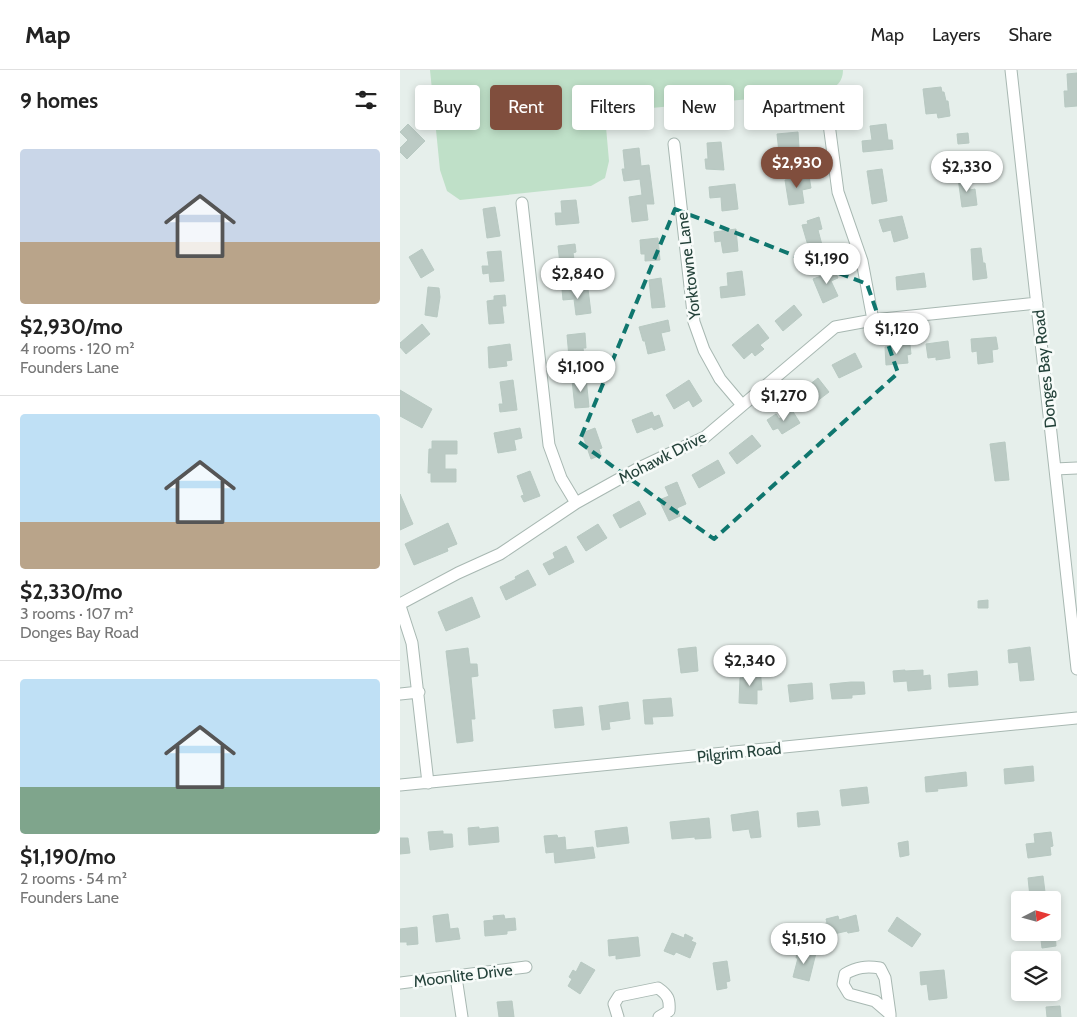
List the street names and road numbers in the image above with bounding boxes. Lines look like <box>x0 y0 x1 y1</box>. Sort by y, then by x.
street label: Yorktowne Lane <box>672 211 705 322</box>
street label: Donges Bay Road <box>1029 309 1060 429</box>
street label: Mohawk Drive <box>615 427 709 488</box>
street label: Pilgrim Road <box>696 739 782 766</box>
street label: Moonlite Drive <box>413 960 514 991</box>

